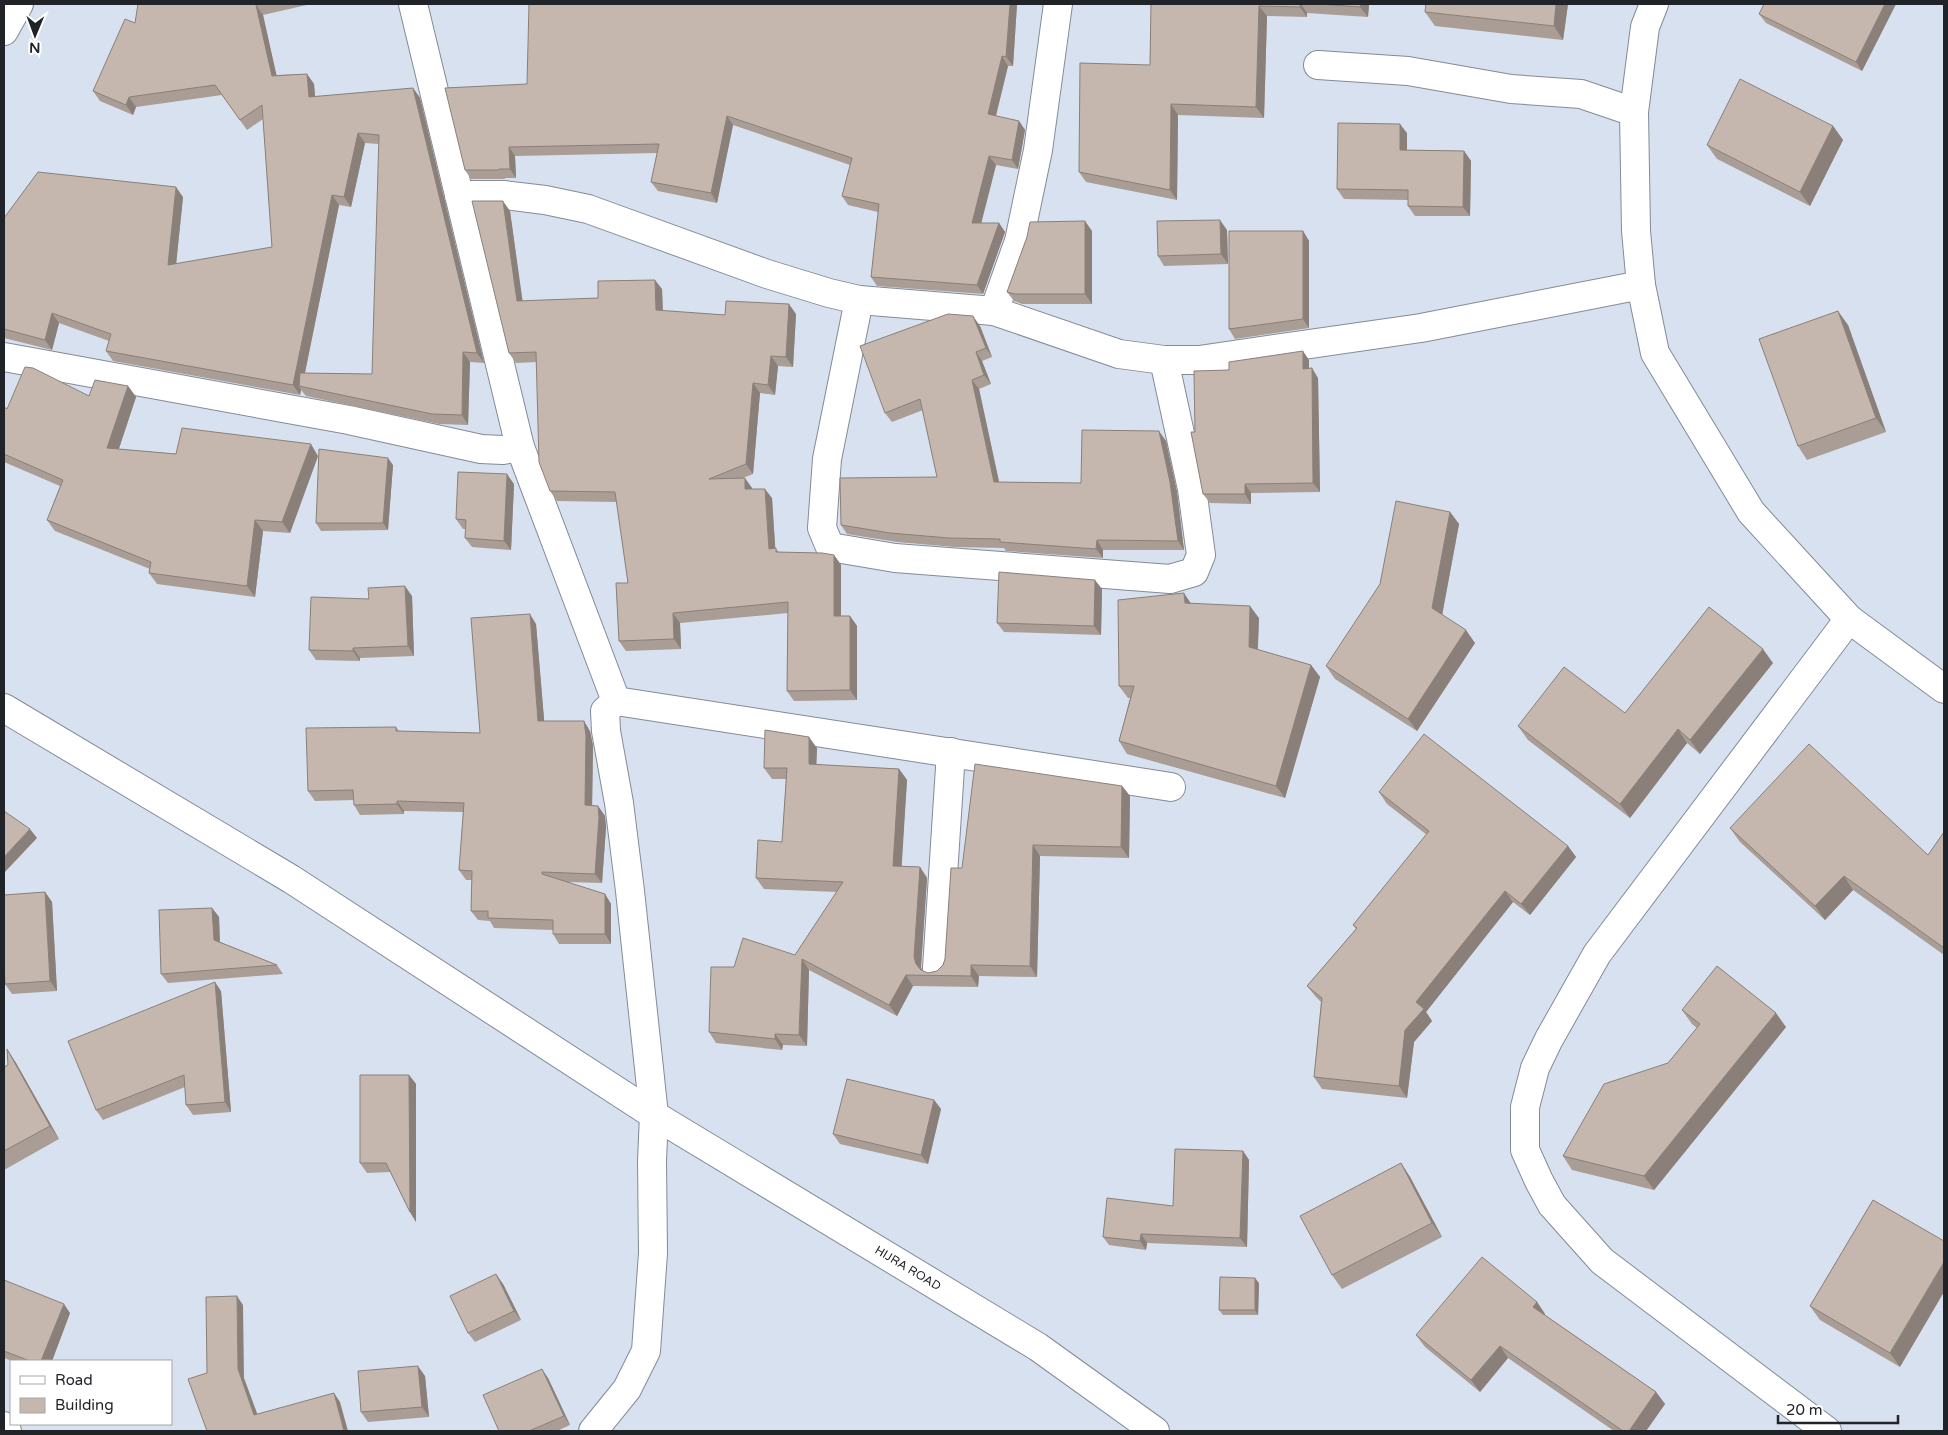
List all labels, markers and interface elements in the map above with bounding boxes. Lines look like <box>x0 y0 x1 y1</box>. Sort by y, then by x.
north arrow <box>10 10 60 60</box>
text: N <box>29 39 41 56</box>
street label: HIJRA ROAD <box>872 1243 944 1293</box>
legend <box>10 1360 172 1425</box>
text: Road <box>55 1371 93 1389</box>
scale bar <box>1778 1392 1898 1424</box>
text: Building <box>55 1396 114 1414</box>
text: 20 m <box>1786 1401 1823 1419</box>

